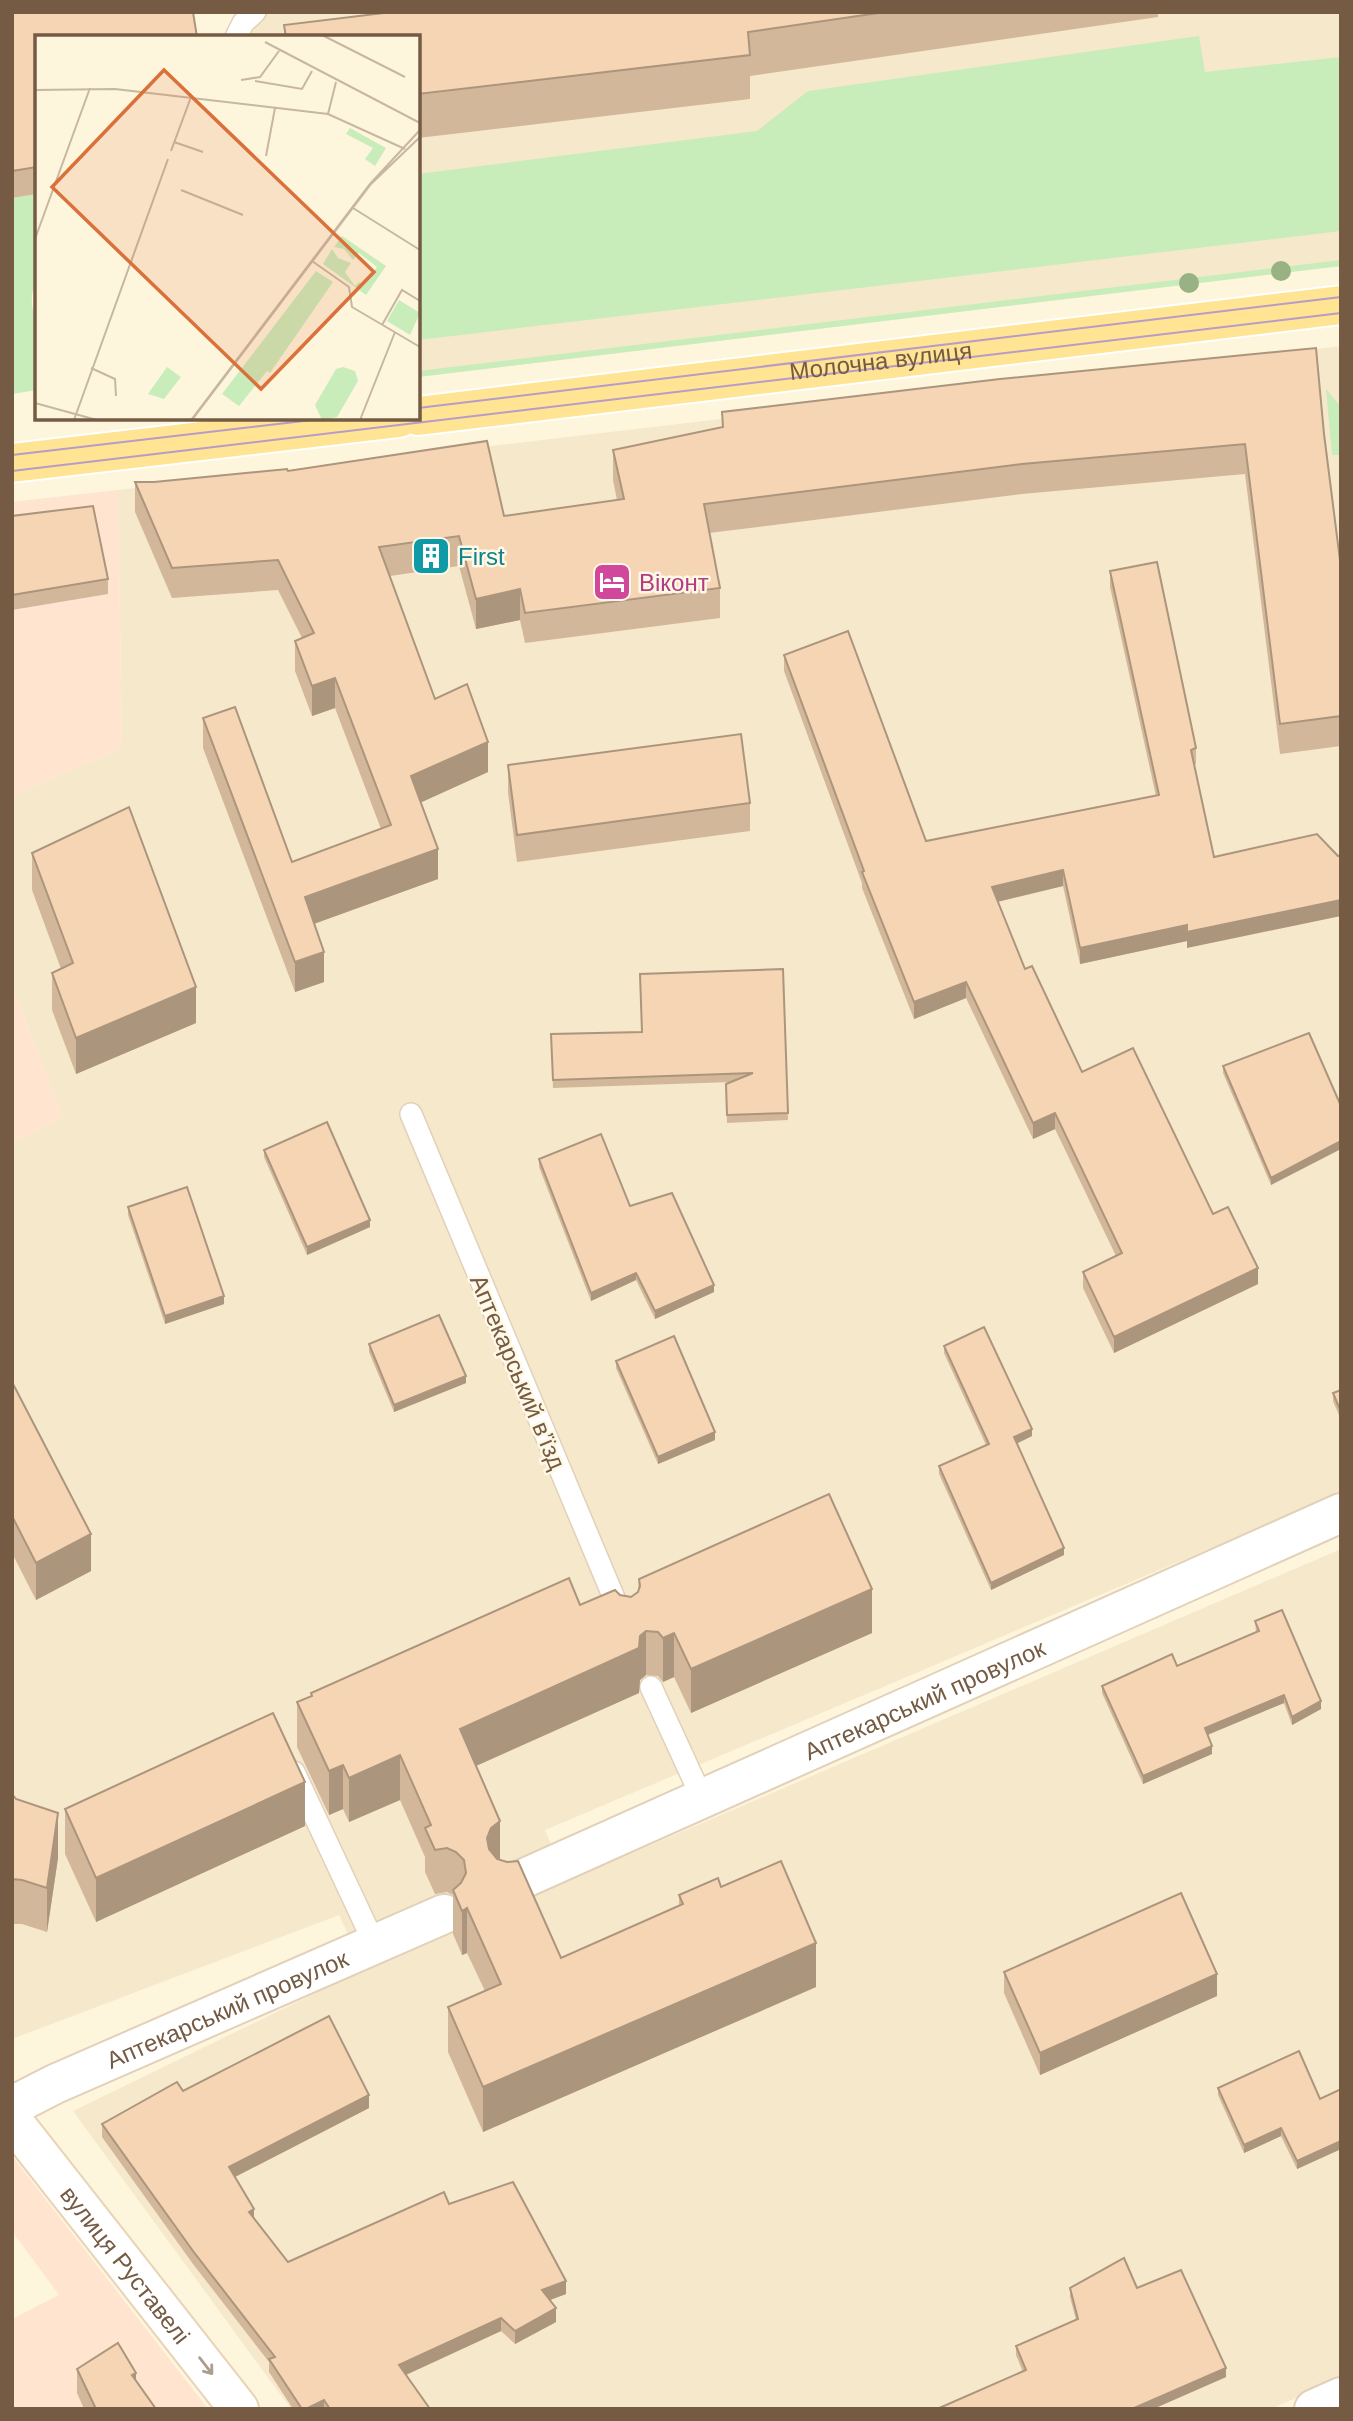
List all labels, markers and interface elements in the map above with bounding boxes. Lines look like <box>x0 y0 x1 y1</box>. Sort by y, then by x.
inset map <box>35 35 420 420</box>
street label: Молочна вулиця <box>788 336 974 385</box>
building icon: First <box>410 535 452 577</box>
place label: First <box>458 543 505 570</box>
hotel icon: Віконт <box>591 561 633 603</box>
place label: Віконт <box>639 569 709 596</box>
street label: Аптекарський в’їзд <box>465 1271 571 1473</box>
street label: Аптекарський провулок <box>800 1633 1049 1765</box>
street label: Аптекарський провулок <box>102 1944 352 2073</box>
street label: вулиця Руставелі <box>55 2181 196 2349</box>
one-way arrow <box>198 2357 213 2375</box>

